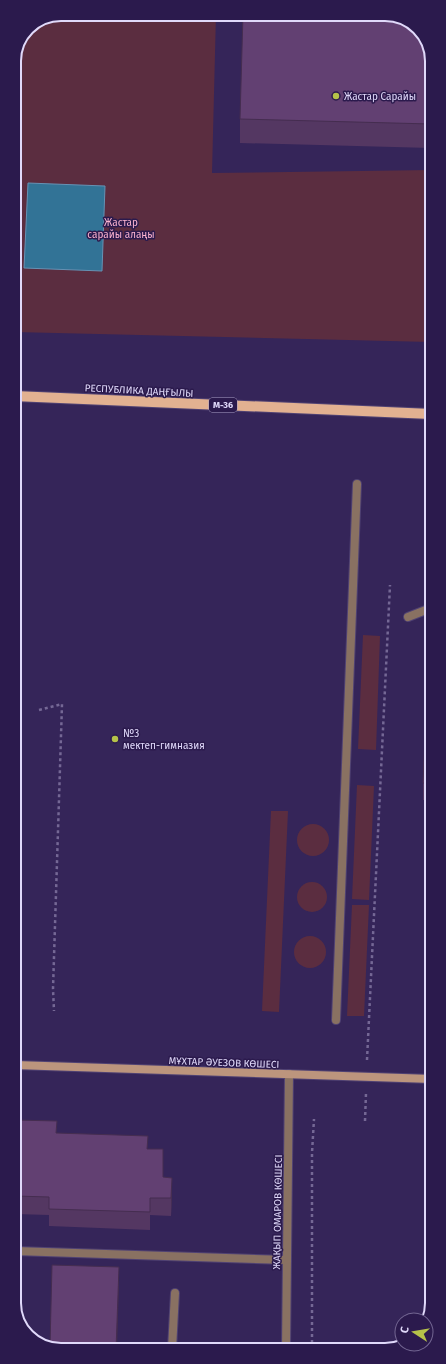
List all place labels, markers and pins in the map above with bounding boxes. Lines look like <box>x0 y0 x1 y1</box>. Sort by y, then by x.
marker: Жастар Сарайы <box>331 91 341 101</box>
place label: Жастар Сарайы <box>344 91 416 103</box>
place label: №3 мектеп-гимназия <box>123 728 205 752</box>
marker: №3 мектеп-гимназия <box>110 734 120 744</box>

